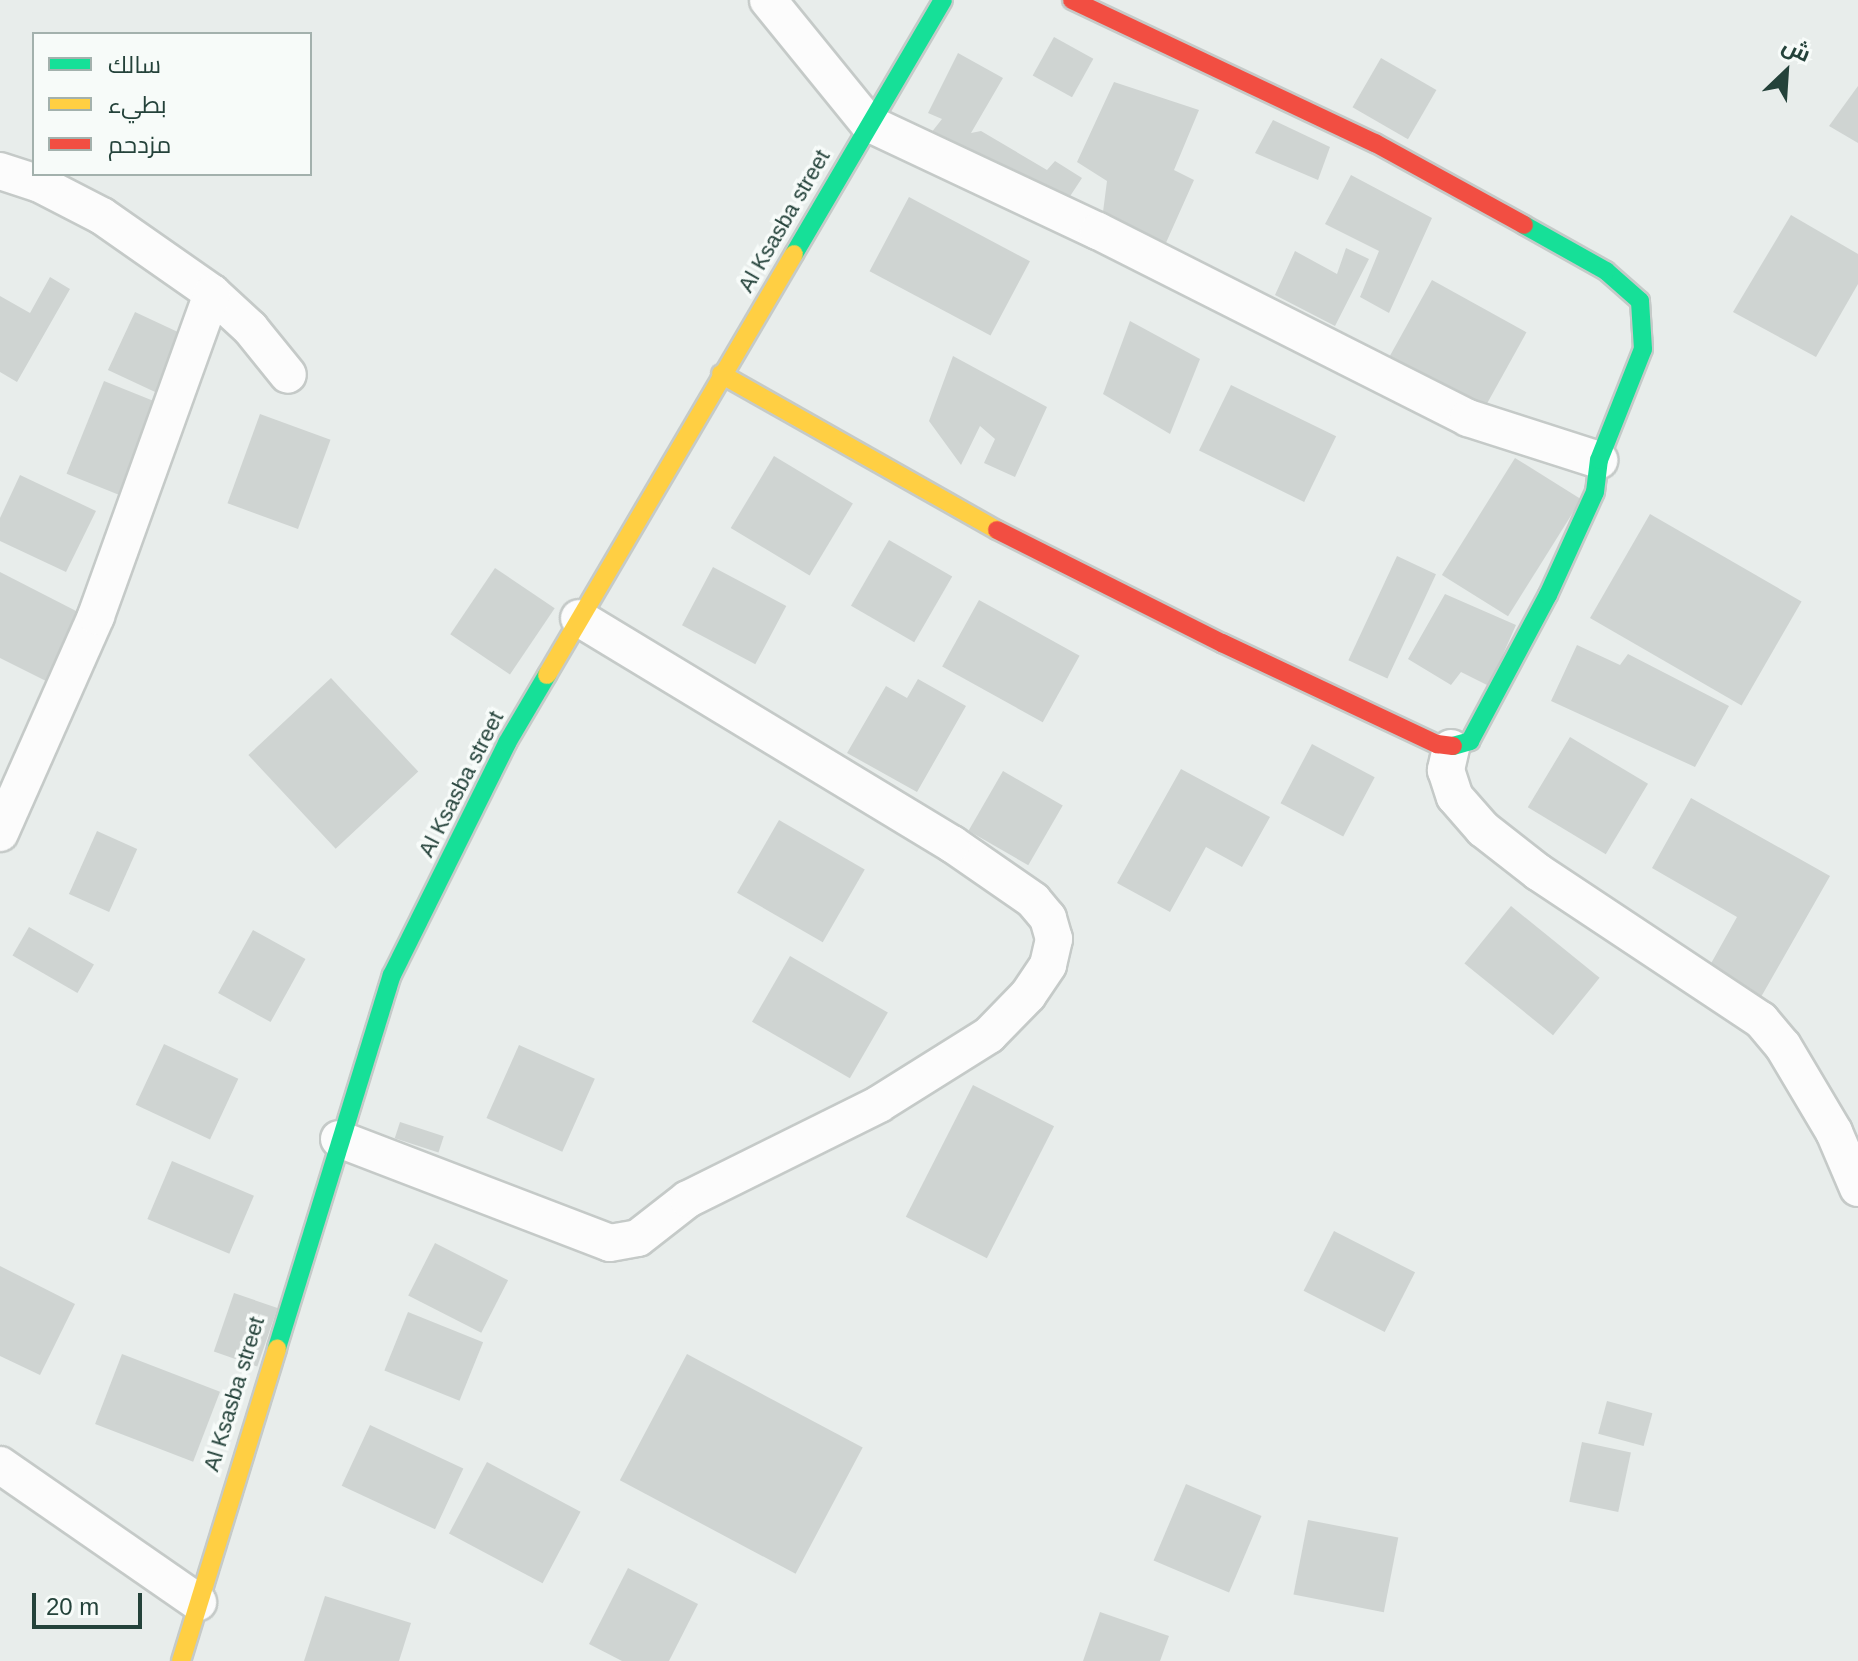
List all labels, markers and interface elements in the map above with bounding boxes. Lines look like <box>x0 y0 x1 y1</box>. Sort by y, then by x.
legend <box>32 32 312 176</box>
north arrow <box>1746 32 1826 112</box>
text: ش <box>1778 32 1814 67</box>
text: سالك <box>108 51 161 78</box>
text: بطيء <box>108 91 167 118</box>
text: مزدحم <box>108 131 171 158</box>
street label: Al Ksasba street <box>733 145 835 297</box>
street label: Al Ksasba street <box>413 707 509 861</box>
street label: Al Ksasba street <box>198 1314 270 1474</box>
scale bar <box>36 1577 146 1627</box>
text: 20 m <box>46 1593 99 1620</box>

